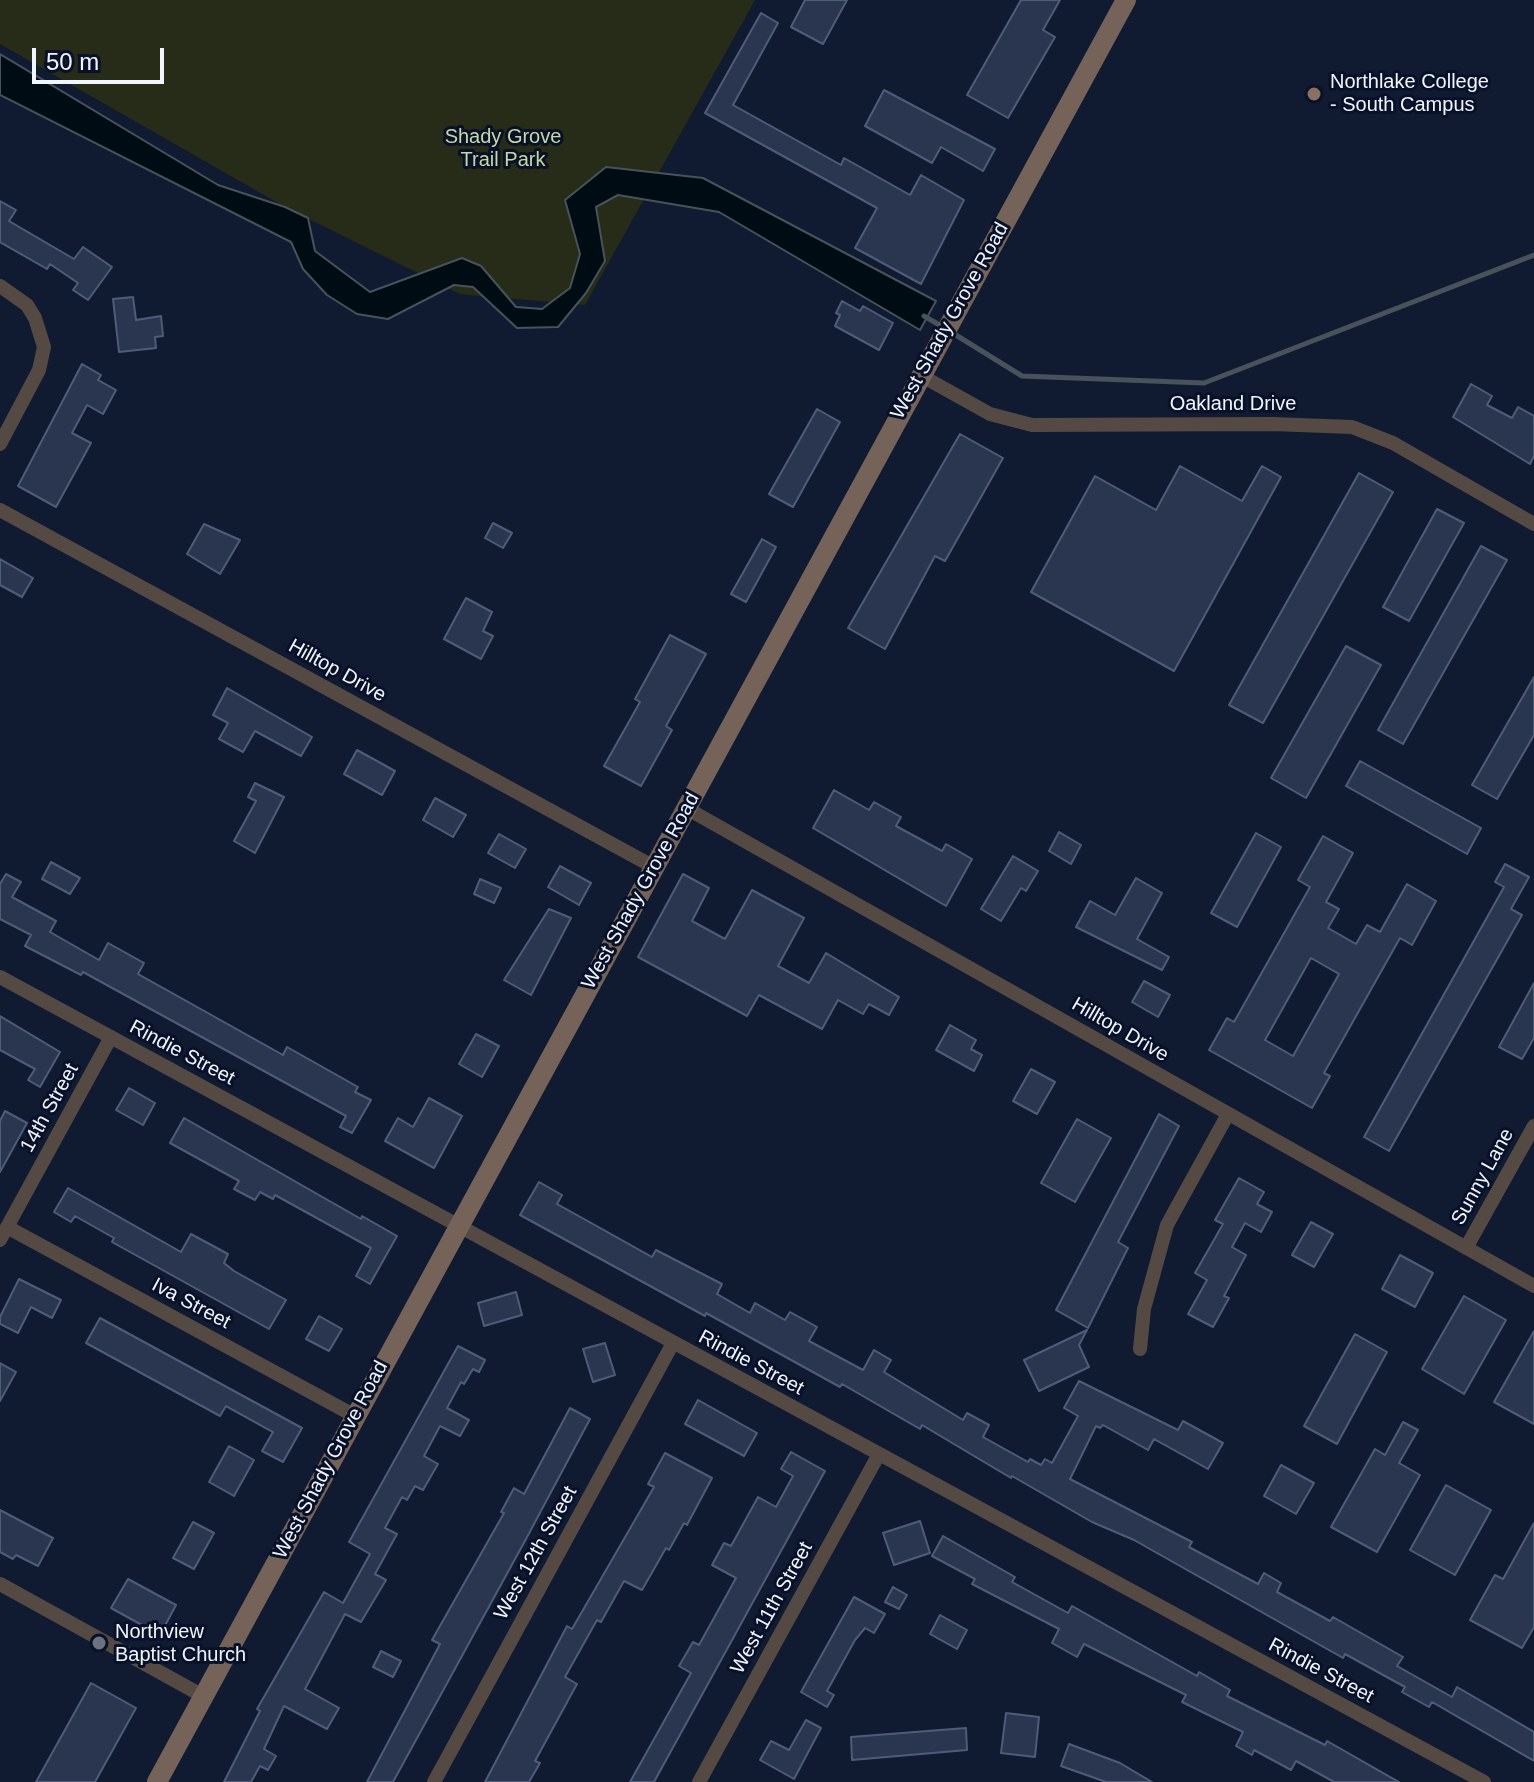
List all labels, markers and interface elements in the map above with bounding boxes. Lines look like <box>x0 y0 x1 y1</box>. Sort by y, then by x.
scale bar <box>36 32 168 82</box>
text: 50 m <box>46 48 99 75</box>
place label: Northlake College - South Campus <box>1330 70 1489 117</box>
marker: Northlake College - South Campus <box>1305 85 1323 103</box>
park label: Shady Grove Trail Park <box>445 125 561 172</box>
street label: West Shady Grove Road <box>886 219 1014 423</box>
street label: Oakland Drive <box>1170 392 1296 416</box>
street label: Hilltop Drive <box>284 634 390 708</box>
street label: West Shady Grove Road <box>577 789 705 993</box>
street label: Hilltop Drive <box>1067 993 1173 1067</box>
street label: Rindie Street <box>125 1015 239 1091</box>
street label: 14th Street <box>16 1059 84 1157</box>
street label: Sunny Lane <box>1447 1124 1519 1230</box>
street label: Iva Street <box>148 1273 234 1335</box>
street label: Rindie Street <box>694 1325 808 1401</box>
street label: West Shady Grove Road <box>269 1357 393 1563</box>
street label: West 12th Street <box>489 1482 583 1624</box>
street label: West 11th Street <box>726 1538 818 1678</box>
place label: Northview Baptist Church <box>115 1620 246 1667</box>
street label: Rindie Street <box>1264 1633 1378 1709</box>
marker: Northview Baptist Church <box>90 1634 108 1652</box>

